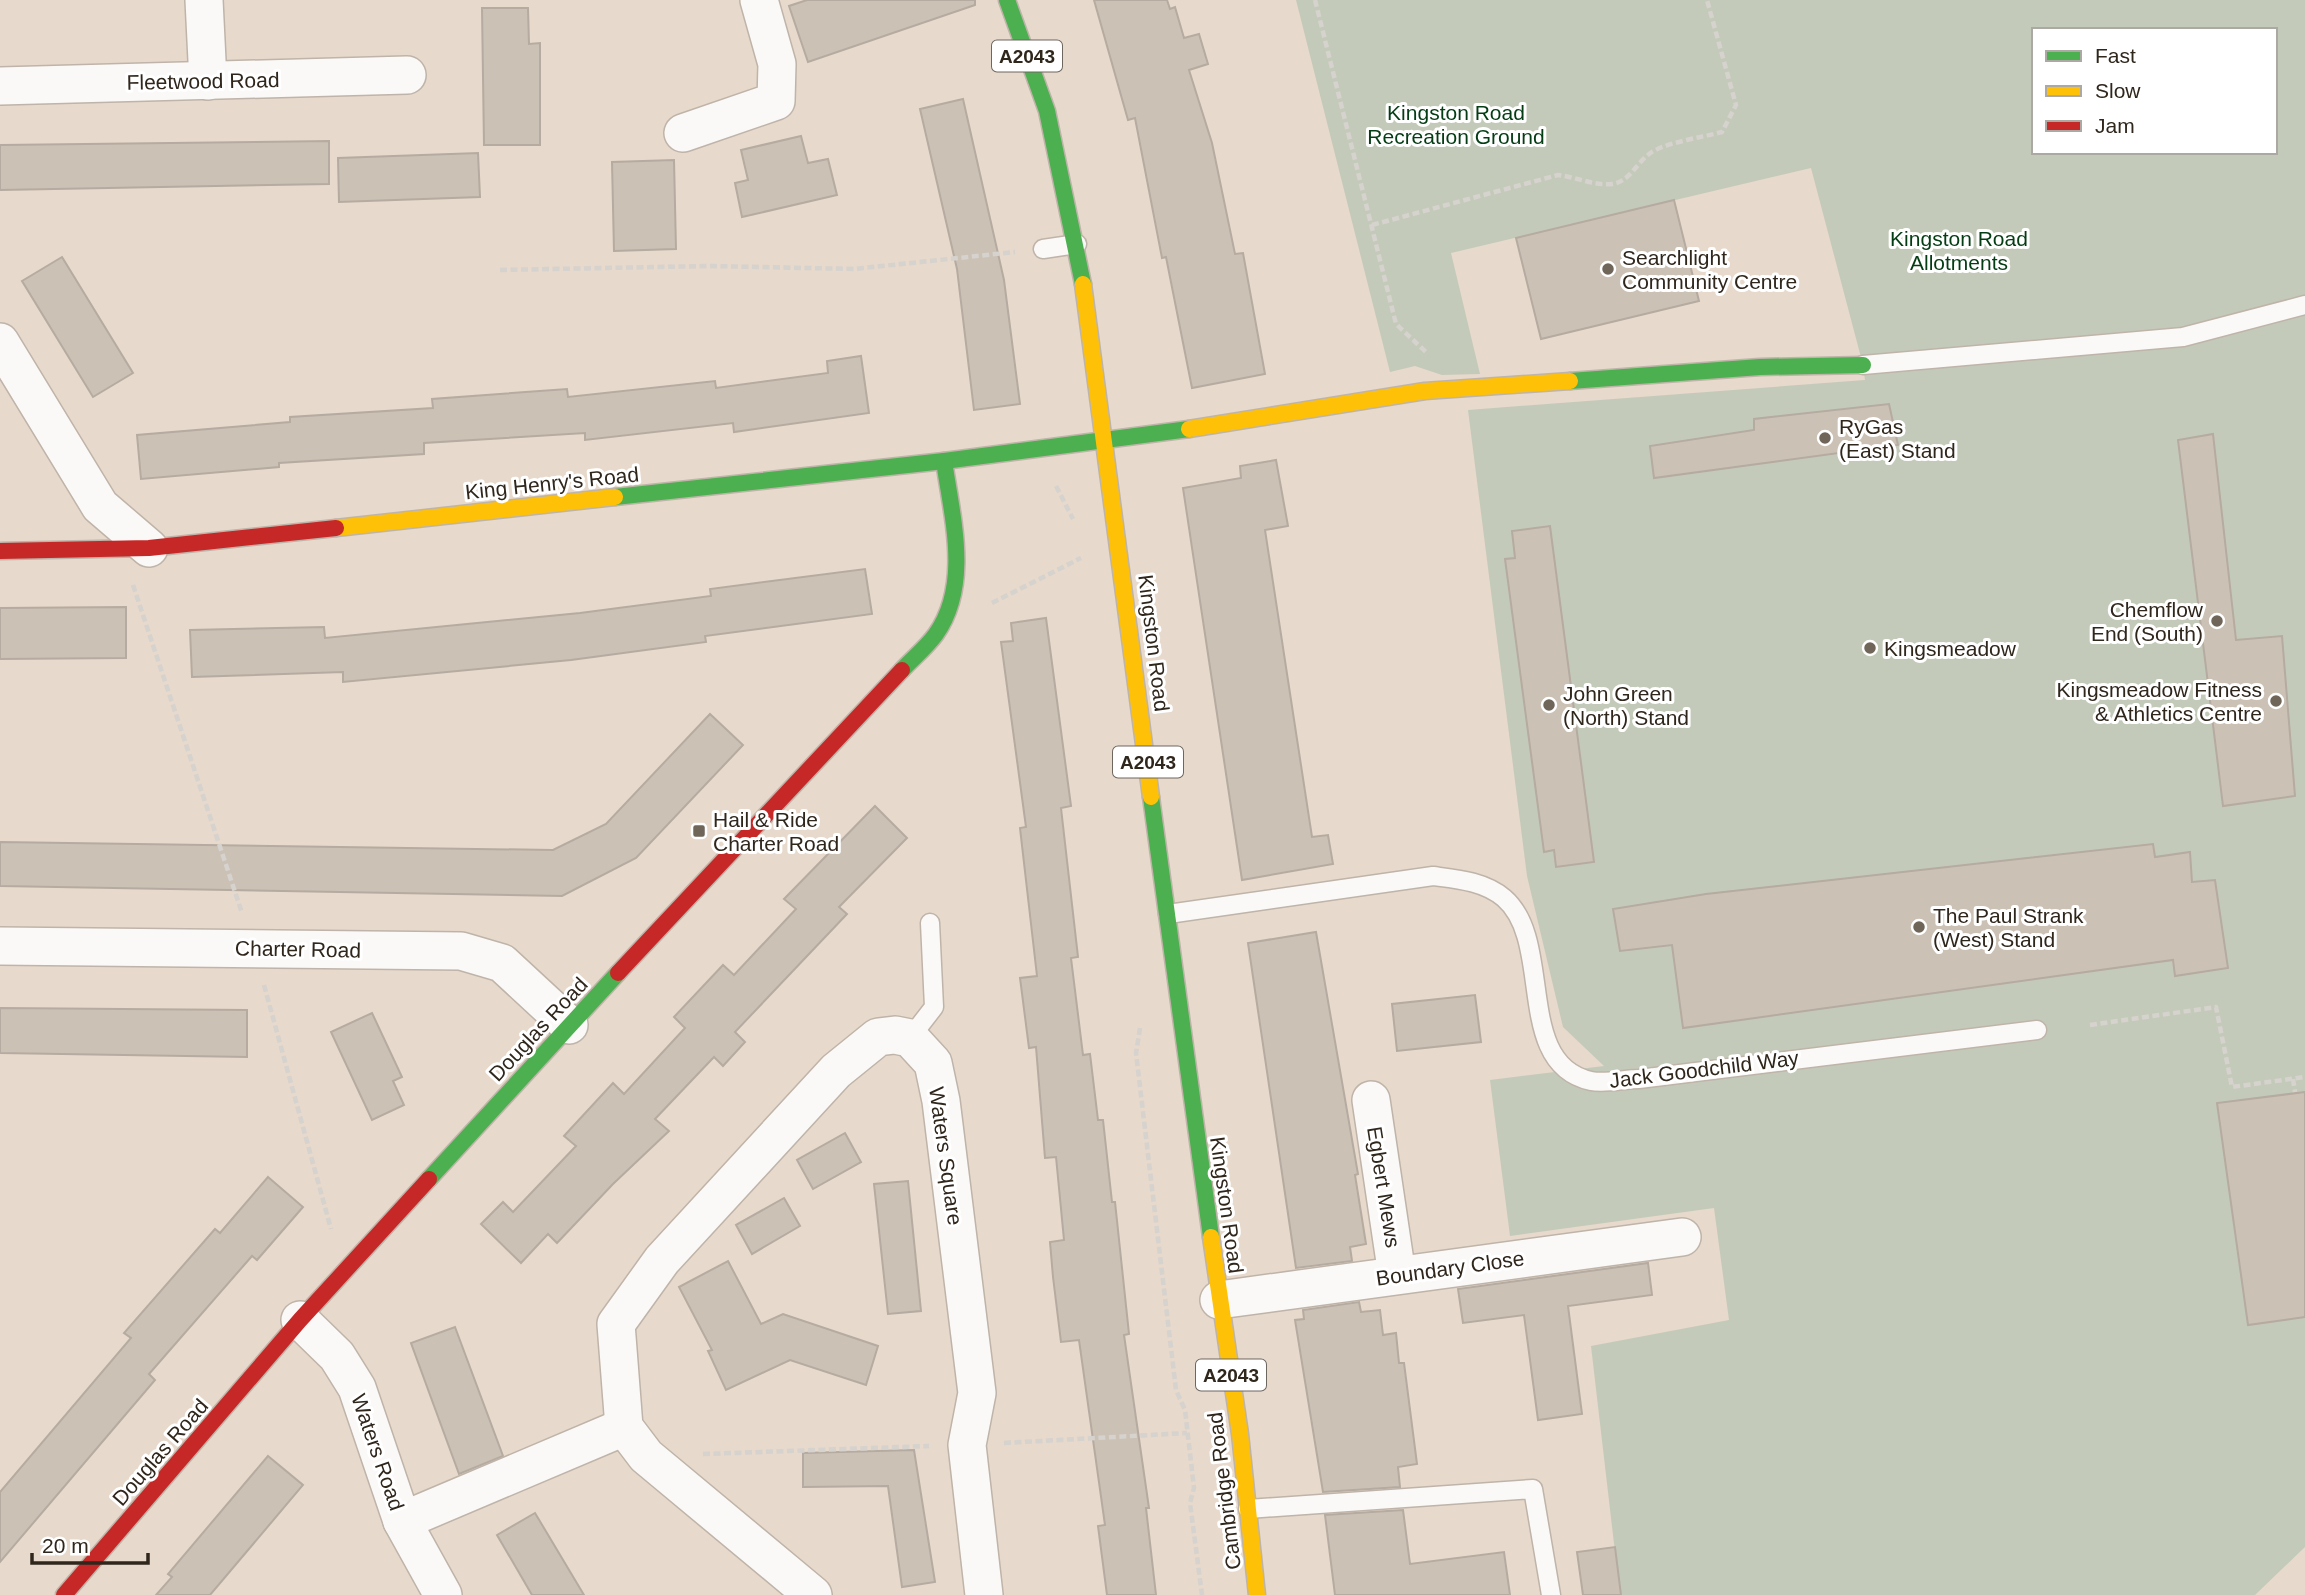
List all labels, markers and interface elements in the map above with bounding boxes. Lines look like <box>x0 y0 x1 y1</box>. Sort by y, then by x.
legend <box>2032 28 2277 154</box>
road number: A2043 <box>992 40 1062 72</box>
text: Fast <box>2095 44 2136 67</box>
street label: Fleetwood Road <box>126 68 280 94</box>
text: Slow <box>2095 79 2141 102</box>
park label: Kingston Road Recreation Ground <box>1367 101 1545 148</box>
text: Jam <box>2095 114 2135 137</box>
park label: Kingston Road Allotments <box>1890 227 2028 274</box>
place label: Searchlight Community Centre <box>1622 246 1797 293</box>
marker: Searchlight Community Centre <box>1600 261 1616 277</box>
place label: RyGas (East) Stand <box>1839 415 1956 462</box>
marker: RyGas (East) Stand <box>1817 430 1833 446</box>
street label: King Henry's Road <box>464 462 640 504</box>
street label: Kingston Road <box>1134 573 1174 713</box>
place label: Chemflow End (South) <box>2091 598 2204 645</box>
marker: Chemflow End (South) <box>2209 613 2225 629</box>
place label: Kingsmeadow <box>1884 637 2017 660</box>
marker: Kingsmeadow <box>1862 640 1878 656</box>
place label: Kingsmeadow Fitness & Athletics Centre <box>2057 678 2262 725</box>
place label: John Green (North) Stand <box>1563 682 1689 729</box>
marker: Kingsmeadow Fitness & Athletics Centre <box>2268 693 2284 709</box>
marker: John Green (North) Stand <box>1541 697 1557 713</box>
road number: A2043 <box>1113 747 1183 778</box>
place label: Hail & Ride Charter Road <box>713 808 839 855</box>
marker: Hail & Ride Charter Road <box>691 823 707 839</box>
place label: The Paul Strank (West) Stand <box>1933 904 2084 951</box>
marker: The Paul Strank (West) Stand <box>1911 919 1927 935</box>
street label: Charter Road <box>235 936 361 962</box>
street label: Douglas Road <box>484 972 592 1086</box>
street label: Jack Goodchild Way <box>1608 1046 1800 1092</box>
street label: Waters Square <box>925 1085 967 1227</box>
street label: Egbert Mews <box>1363 1125 1405 1249</box>
street label: Kingston Road <box>1206 1135 1248 1275</box>
street label: Boundary Close <box>1374 1246 1526 1290</box>
road number: A2043 <box>1196 1359 1266 1390</box>
street label: Waters Road <box>347 1391 409 1513</box>
street label: Douglas Road <box>108 1394 212 1510</box>
street label: Cambridge Road <box>1203 1411 1245 1571</box>
scale bar <box>32 1522 147 1566</box>
text: 20 m <box>42 1534 89 1557</box>

